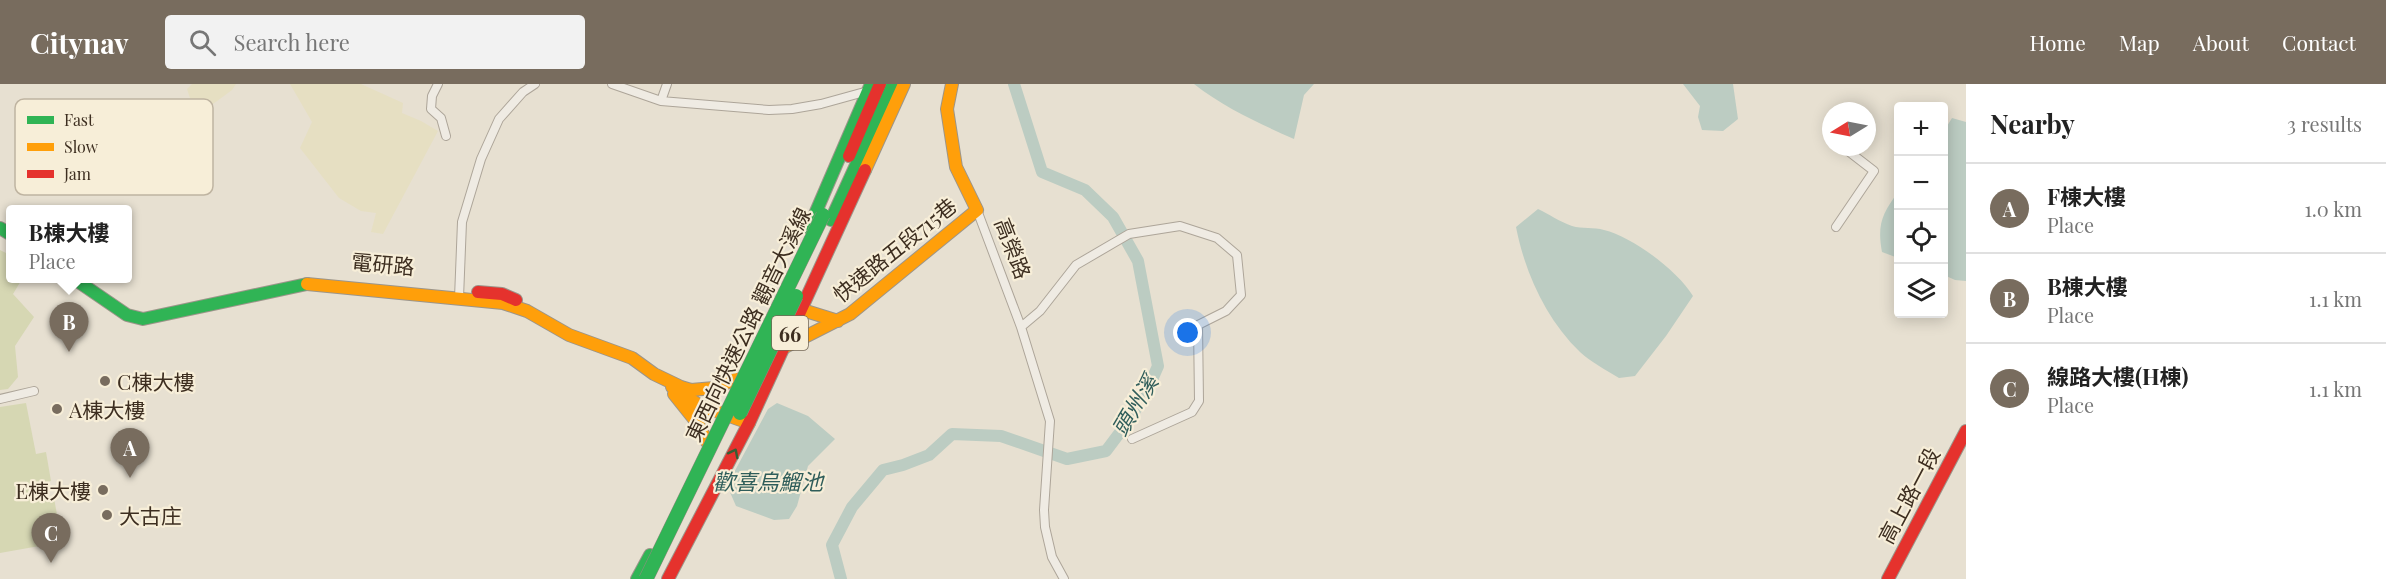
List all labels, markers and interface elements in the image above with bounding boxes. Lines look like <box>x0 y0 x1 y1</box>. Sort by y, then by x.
search box <box>165 15 585 69</box>
text: Citynav <box>30 24 129 61</box>
icon: search <box>186 26 219 59</box>
text: Search here <box>234 27 350 57</box>
text: Home <box>2030 28 2086 56</box>
text: Map <box>2119 28 2160 56</box>
text: About <box>2193 28 2249 56</box>
text: Contact <box>2282 28 2356 56</box>
legend <box>15 99 213 195</box>
north arrow <box>1822 102 1876 156</box>
map controls <box>1894 102 1948 318</box>
button: + <box>1894 102 1948 156</box>
text: Nearby <box>1990 106 2075 141</box>
text: Fast <box>64 109 94 130</box>
text: 3 results <box>2287 110 2362 137</box>
text: Slow <box>64 136 99 157</box>
button: − <box>1894 156 1948 210</box>
text: Jam <box>63 163 91 184</box>
text: F棟大樓 <box>2047 181 2126 211</box>
street label: 快速路五段715巷 <box>827 191 961 307</box>
text: A <box>2003 195 2016 222</box>
text: 1.0 km <box>2304 195 2362 222</box>
street label: 東西向快速公路 觀音大溪線 <box>678 202 816 446</box>
popup <box>6 205 132 283</box>
button: locate <box>1894 210 1948 264</box>
text: Place <box>2047 211 2094 238</box>
street label: 高榮路 <box>990 214 1038 282</box>
text: B棟大樓 <box>29 217 109 247</box>
street label: 電研路 <box>350 246 416 280</box>
text: Place <box>29 247 76 274</box>
button: layers <box>1894 264 1948 318</box>
text: B棟大樓 <box>2047 271 2128 301</box>
text: B <box>2003 285 2016 312</box>
text: 1.1 km <box>2309 285 2362 312</box>
text: Place <box>2047 301 2094 328</box>
pin: B <box>50 302 88 352</box>
road number: 66 <box>772 316 808 350</box>
your location <box>1173 318 1202 347</box>
text: 線路大樓(H棟) <box>2047 361 2189 391</box>
water label: 頭州溪 <box>1104 366 1165 441</box>
place label: C棟大樓 <box>117 367 194 395</box>
marker: C棟大樓 <box>98 374 112 388</box>
text: C <box>2002 375 2017 402</box>
text: 1.1 km <box>2309 375 2362 402</box>
text: Place <box>2047 391 2094 418</box>
place label: A棟大樓 <box>68 395 145 423</box>
marker: A棟大樓 <box>50 402 64 416</box>
pin: A <box>110 428 150 478</box>
street label: 高上路一段 <box>1871 442 1945 548</box>
one-way arrow <box>727 448 738 459</box>
water label: 歡喜烏鰡池 <box>713 466 825 496</box>
place label: E棟大樓 <box>15 476 91 504</box>
marker: E棟大樓 <box>96 483 110 497</box>
place label: 大古庄 <box>119 501 182 529</box>
marker: 大古庄 <box>100 508 114 522</box>
pin: C <box>32 514 70 563</box>

